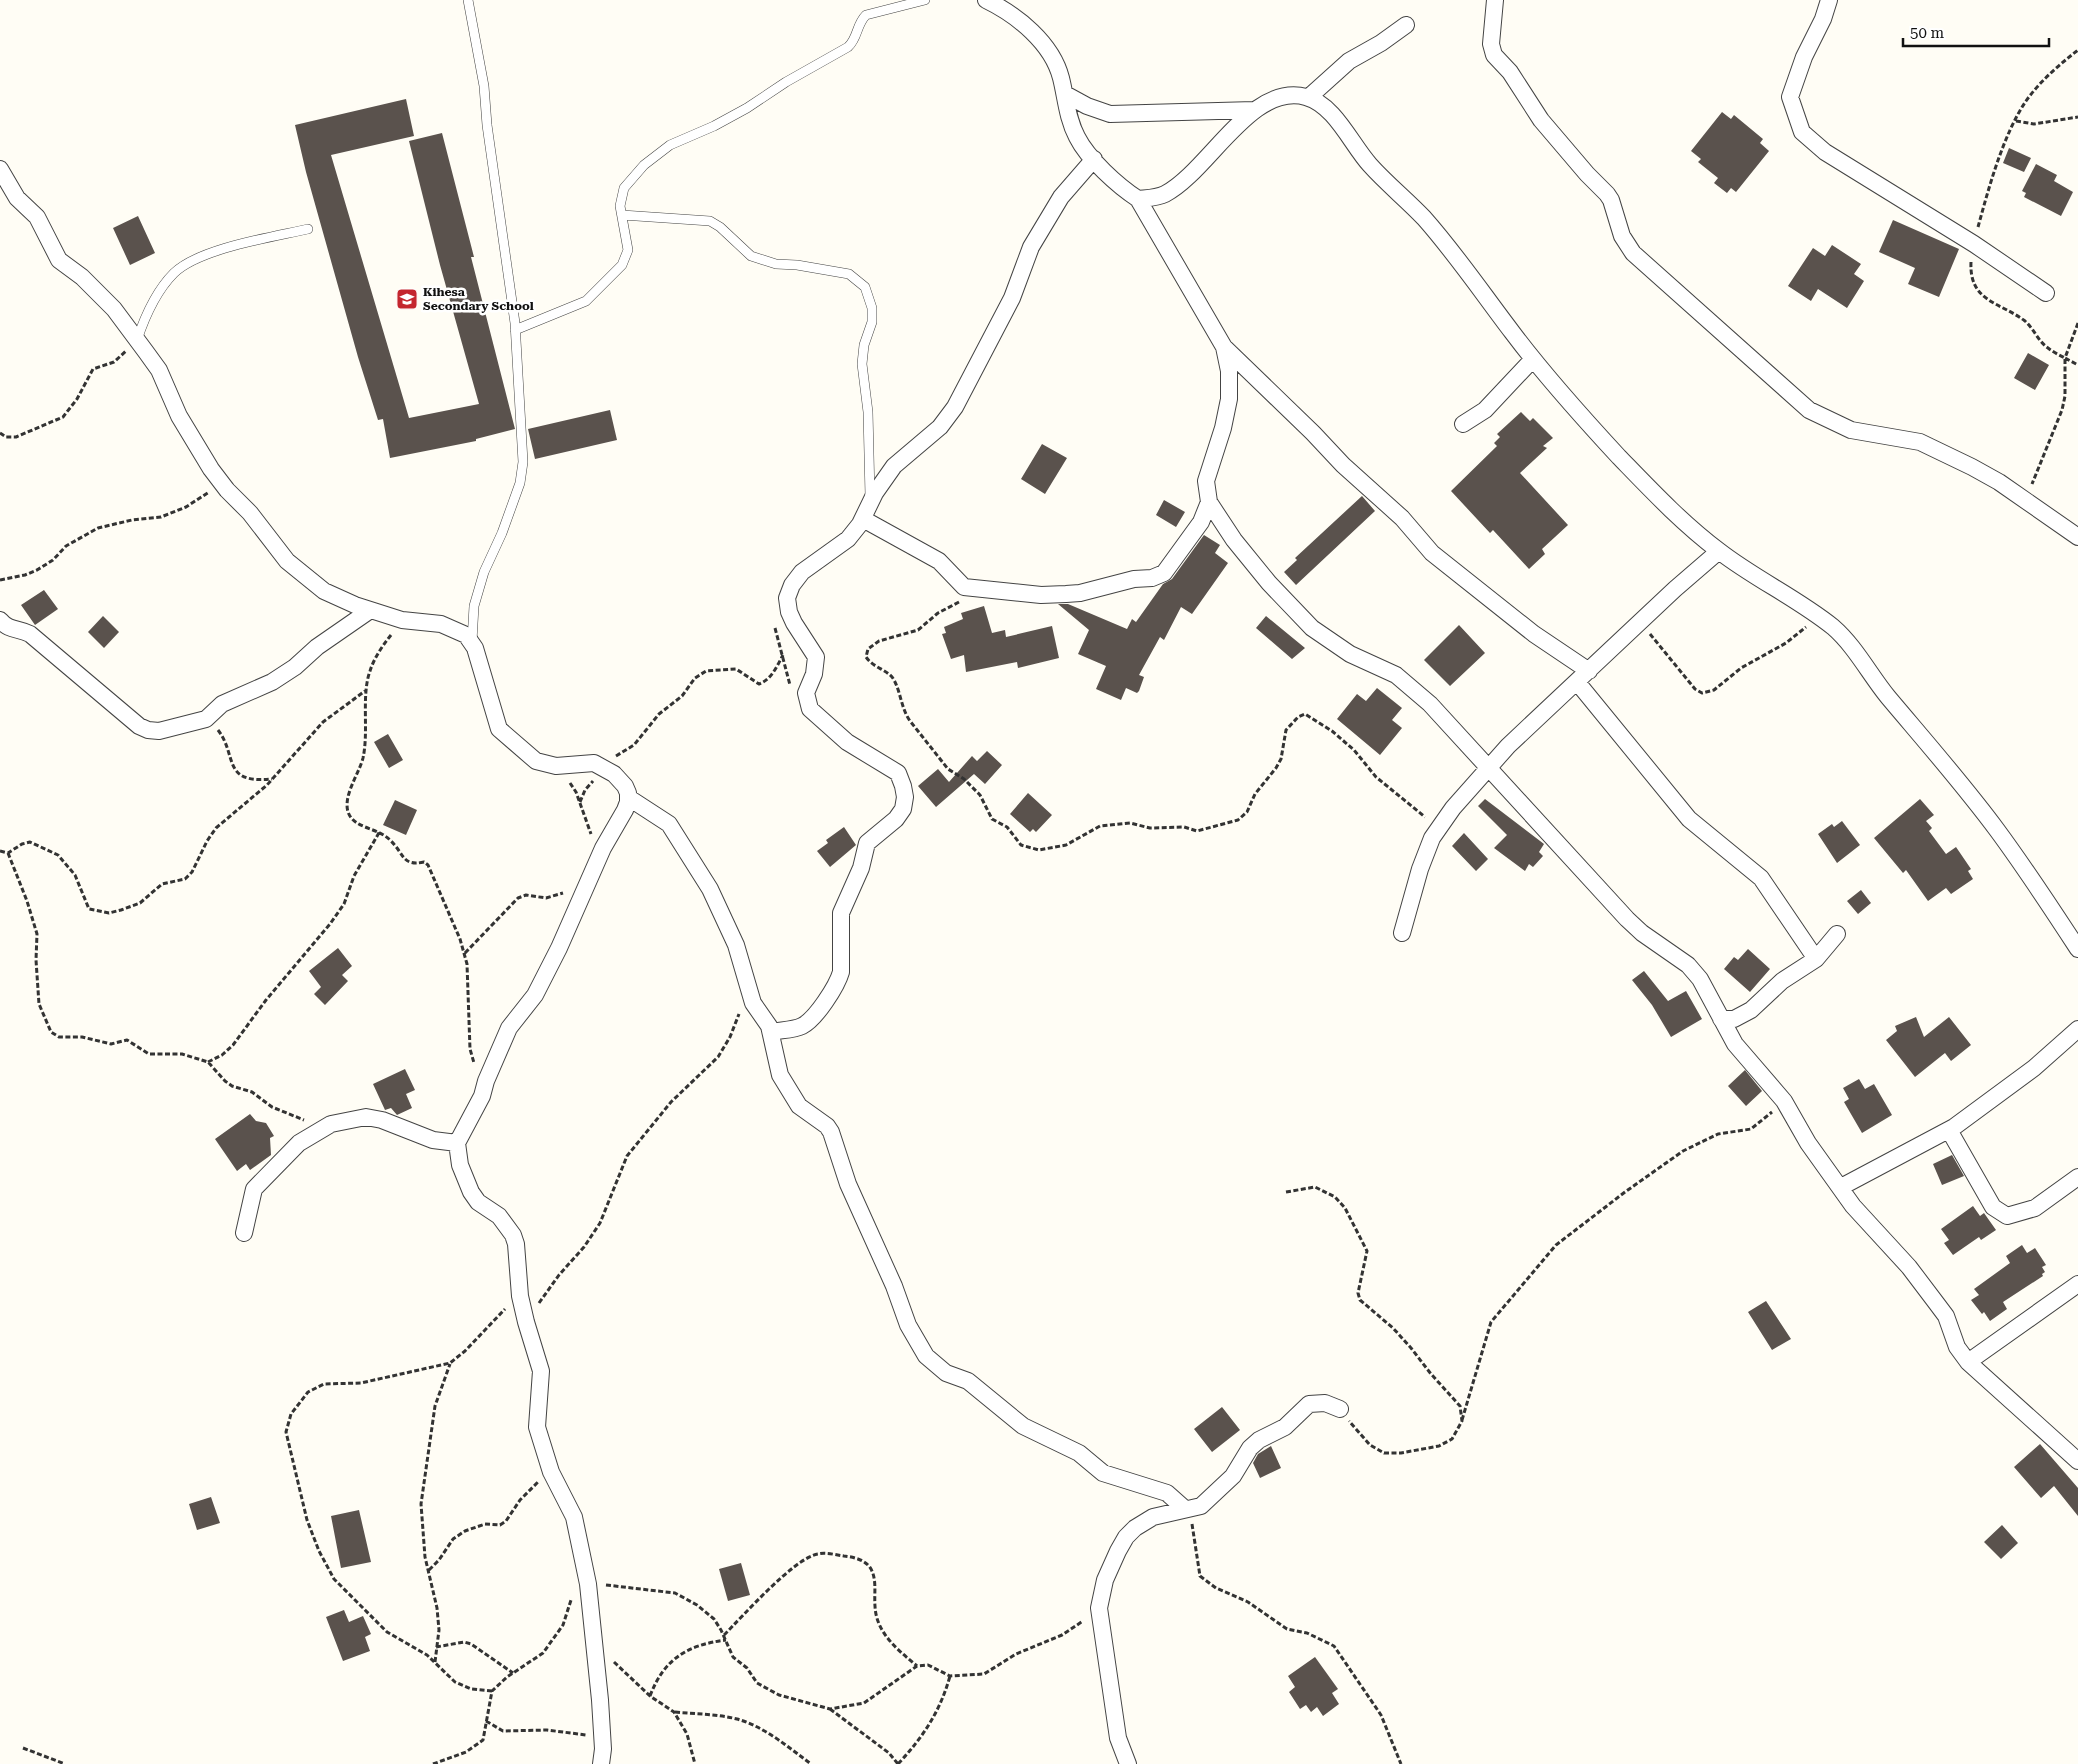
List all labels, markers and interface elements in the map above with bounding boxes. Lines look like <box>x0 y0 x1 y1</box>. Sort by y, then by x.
scale bar <box>1903 15 2049 47</box>
text: 50 m <box>1910 24 1945 42</box>
place label: Kihesa Secondary School <box>423 285 534 313</box>
school or university icon: Kihesa Secondary School <box>395 287 419 311</box>

